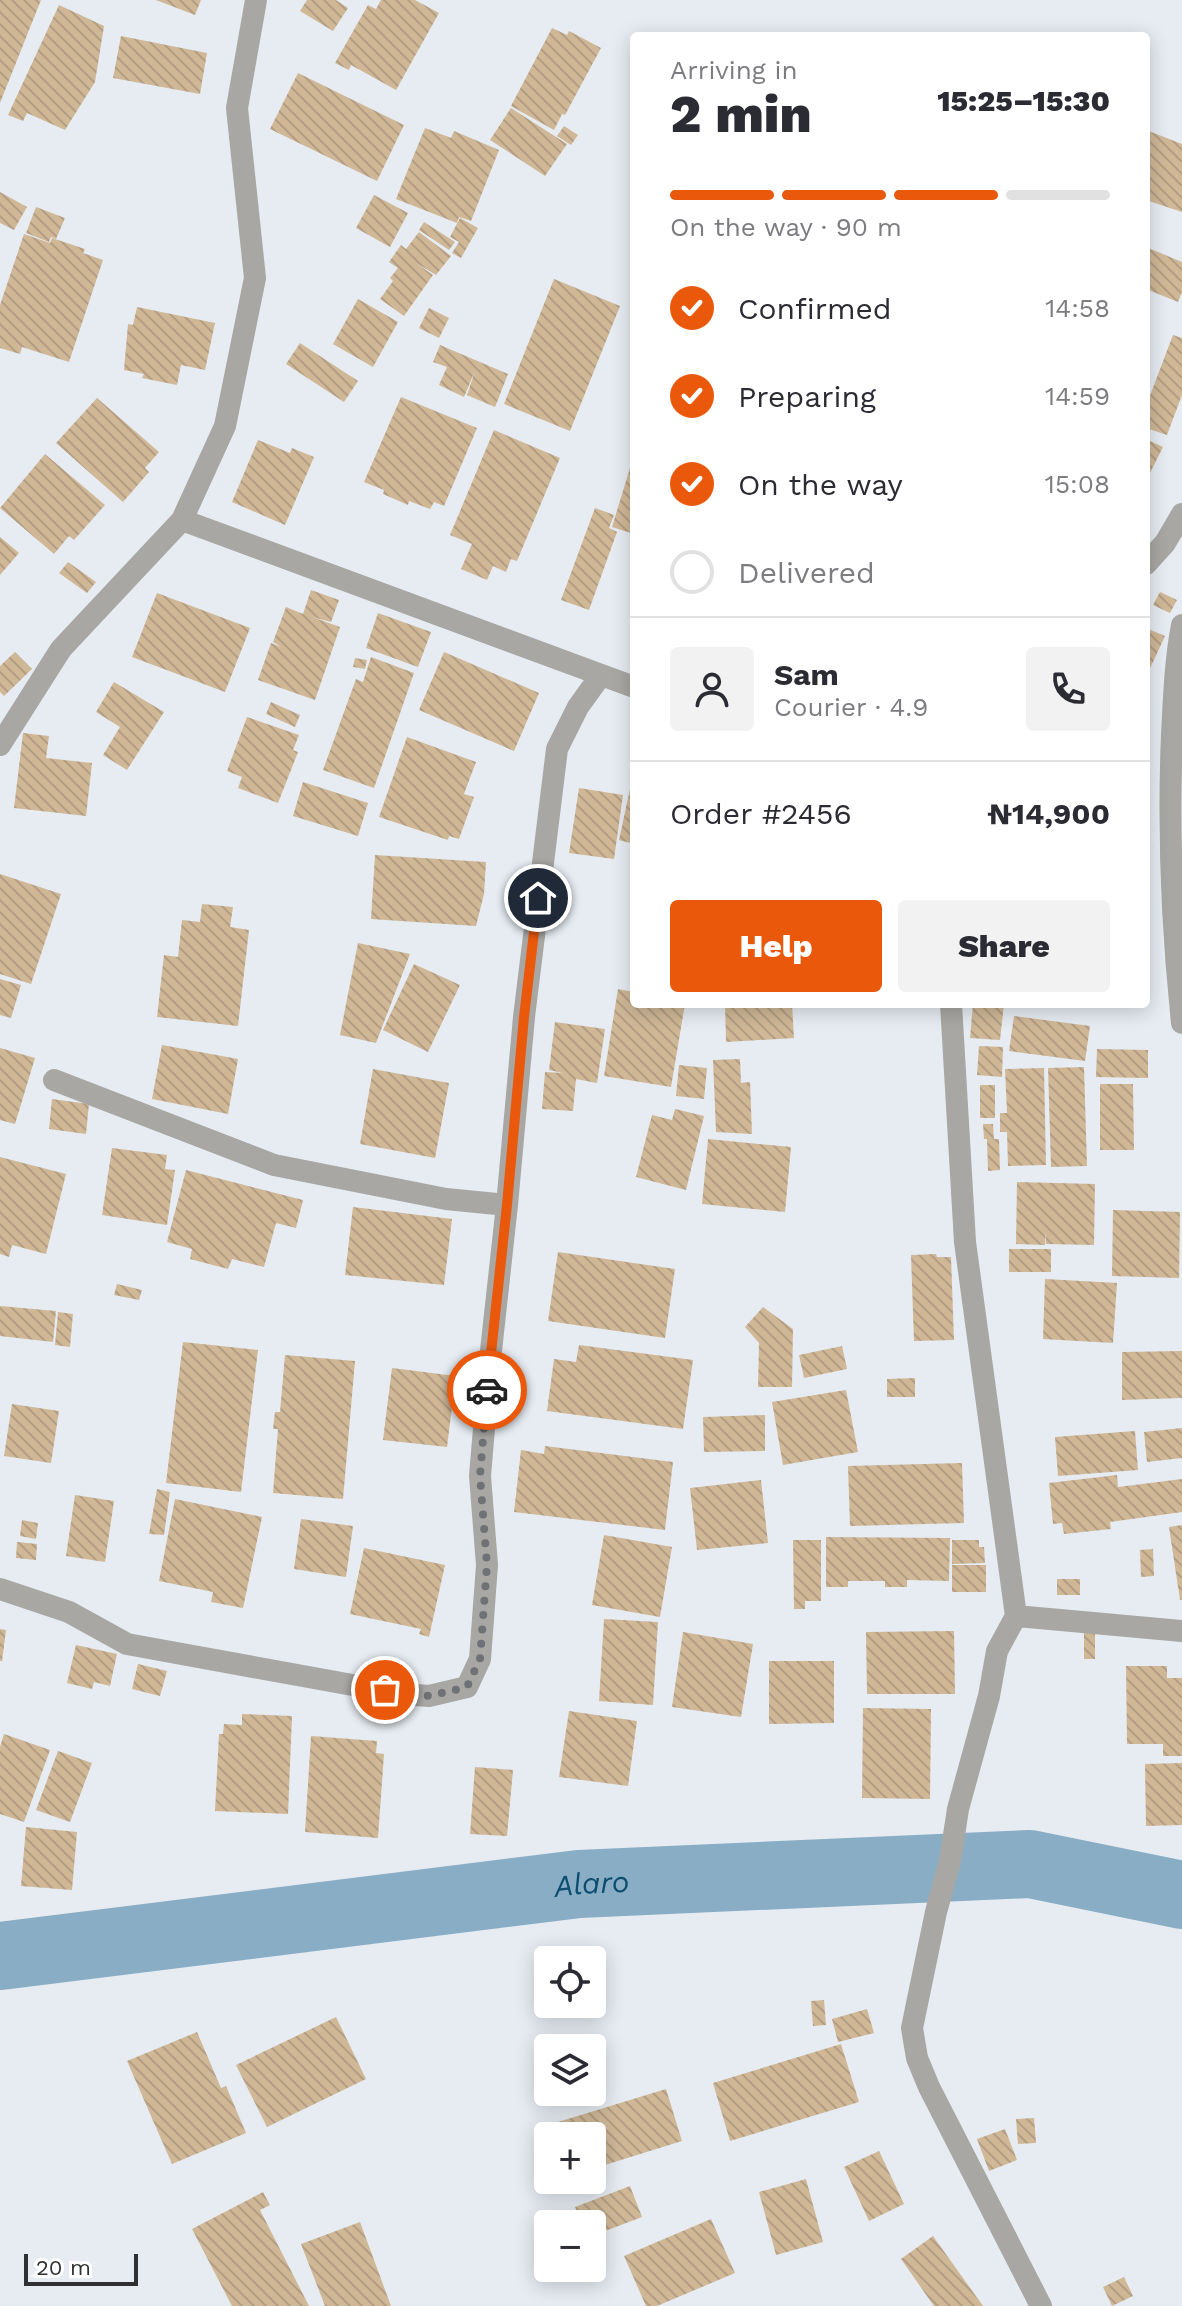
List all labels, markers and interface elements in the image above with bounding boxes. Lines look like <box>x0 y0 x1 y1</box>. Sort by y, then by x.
text: Arriving in <box>670 55 798 85</box>
text: 15:25–15:30 <box>937 83 1110 118</box>
text: 2 min <box>670 84 812 145</box>
text: On the way · 90 m <box>670 212 902 242</box>
icon: check <box>670 286 714 330</box>
text: Confirmed <box>738 291 892 326</box>
text: 14:58 <box>1045 293 1110 323</box>
icon: check <box>670 374 714 418</box>
text: Preparing <box>738 379 876 414</box>
text: 14:59 <box>1045 381 1110 411</box>
icon: check <box>670 462 714 506</box>
text: On the way <box>738 467 903 502</box>
text: 15:08 <box>1045 469 1110 499</box>
text: Delivered <box>738 555 875 590</box>
button: person <box>670 647 754 731</box>
button: phone <box>1026 647 1110 731</box>
text: Sam <box>774 657 839 692</box>
text: Courier · 4.9 <box>774 692 928 722</box>
text: Order #2456 <box>670 796 852 831</box>
text: ₦14,900 <box>987 796 1110 831</box>
pin <box>504 864 572 932</box>
icon: home <box>516 876 560 920</box>
button: Help <box>670 900 882 992</box>
button: Share <box>898 900 1110 992</box>
courier <box>447 1350 527 1430</box>
icon: car <box>465 1368 509 1412</box>
pin <box>351 1656 419 1724</box>
icon: bag <box>363 1668 407 1712</box>
water label: Alaro <box>550 1864 630 1904</box>
map controls <box>534 1946 606 2282</box>
button: locate <box>534 1946 606 2018</box>
button: layers <box>534 2034 606 2106</box>
button: + <box>534 2122 606 2194</box>
button: − <box>534 2210 606 2282</box>
scale bar <box>24 2250 138 2286</box>
text: 20 m <box>36 2255 91 2280</box>

